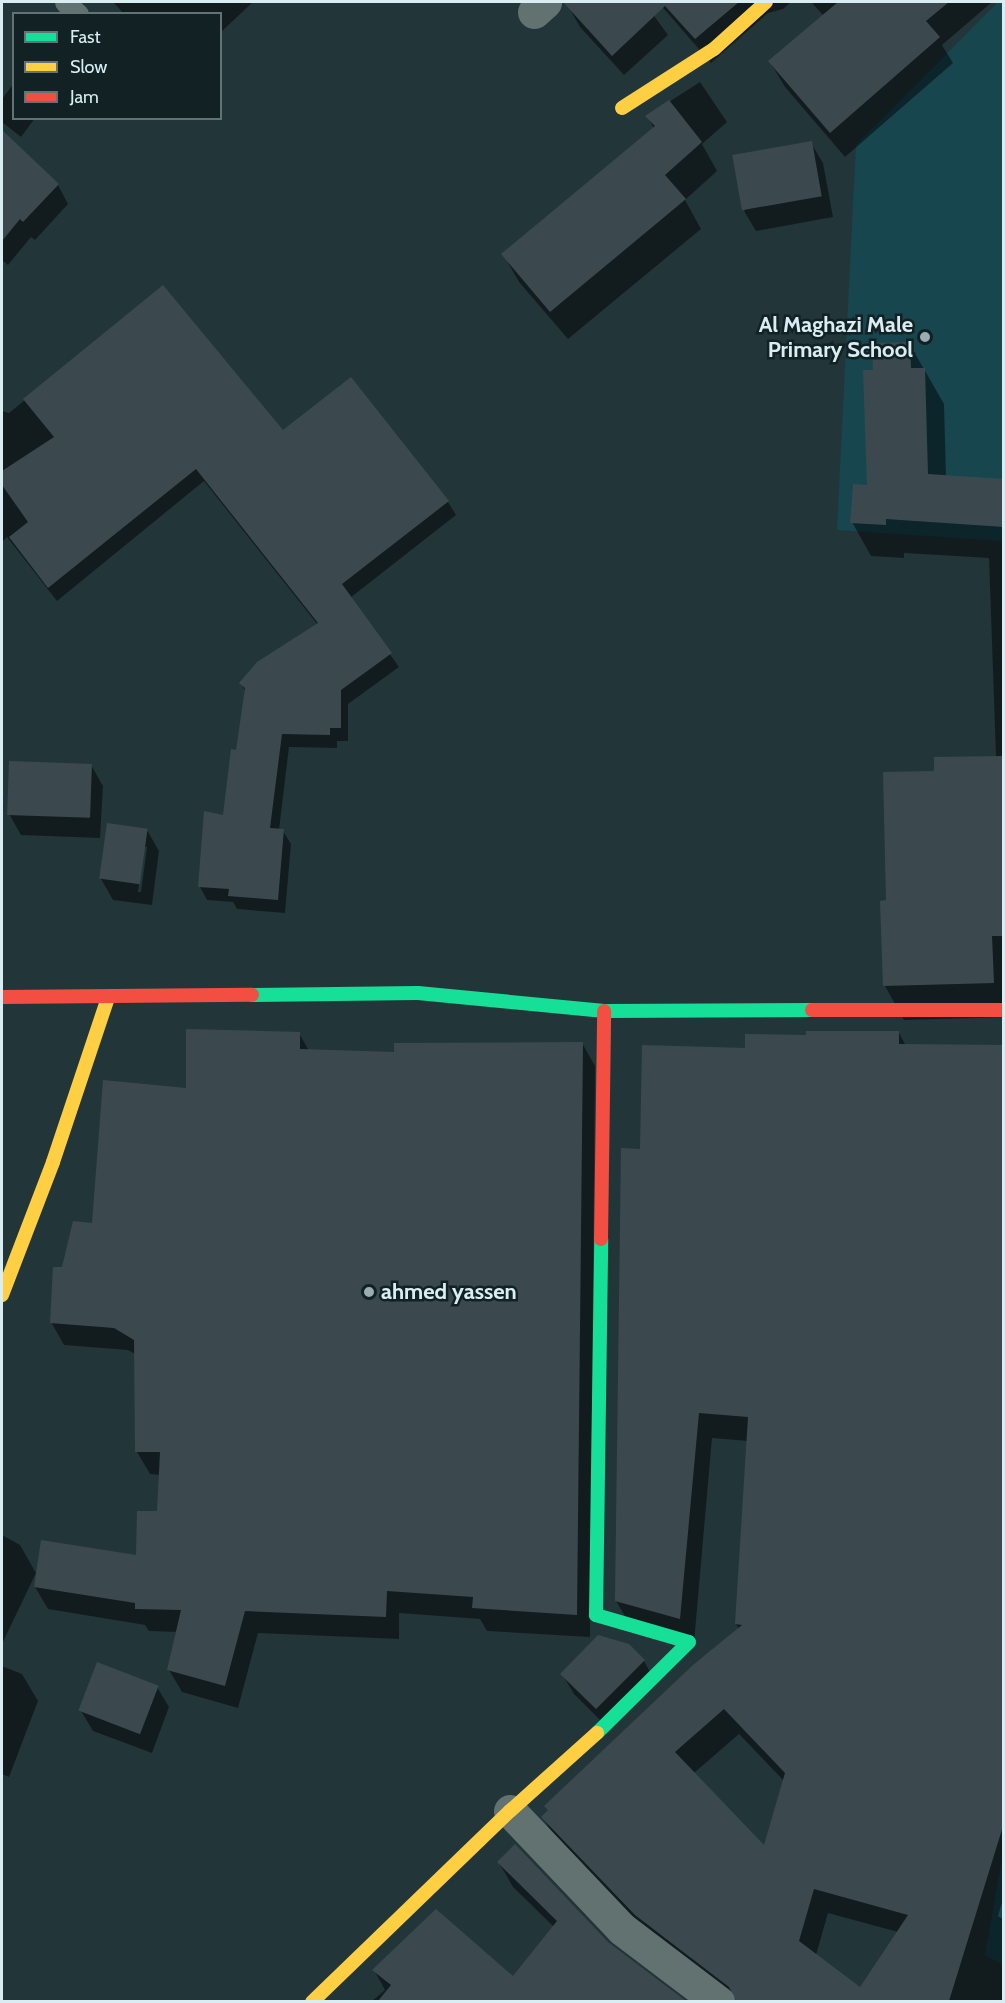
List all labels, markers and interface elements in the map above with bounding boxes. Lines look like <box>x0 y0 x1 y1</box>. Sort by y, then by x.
legend <box>12 12 222 120</box>
text: Fast <box>70 26 101 48</box>
text: Slow <box>70 56 107 78</box>
text: Jam <box>70 86 99 108</box>
place label: Al Maghazi Male Primary School <box>759 311 913 362</box>
marker: Al Maghazi Male Primary School <box>918 330 932 344</box>
place label: ahmed yassen <box>381 1279 517 1305</box>
marker: ahmed yassen <box>362 1285 376 1299</box>

